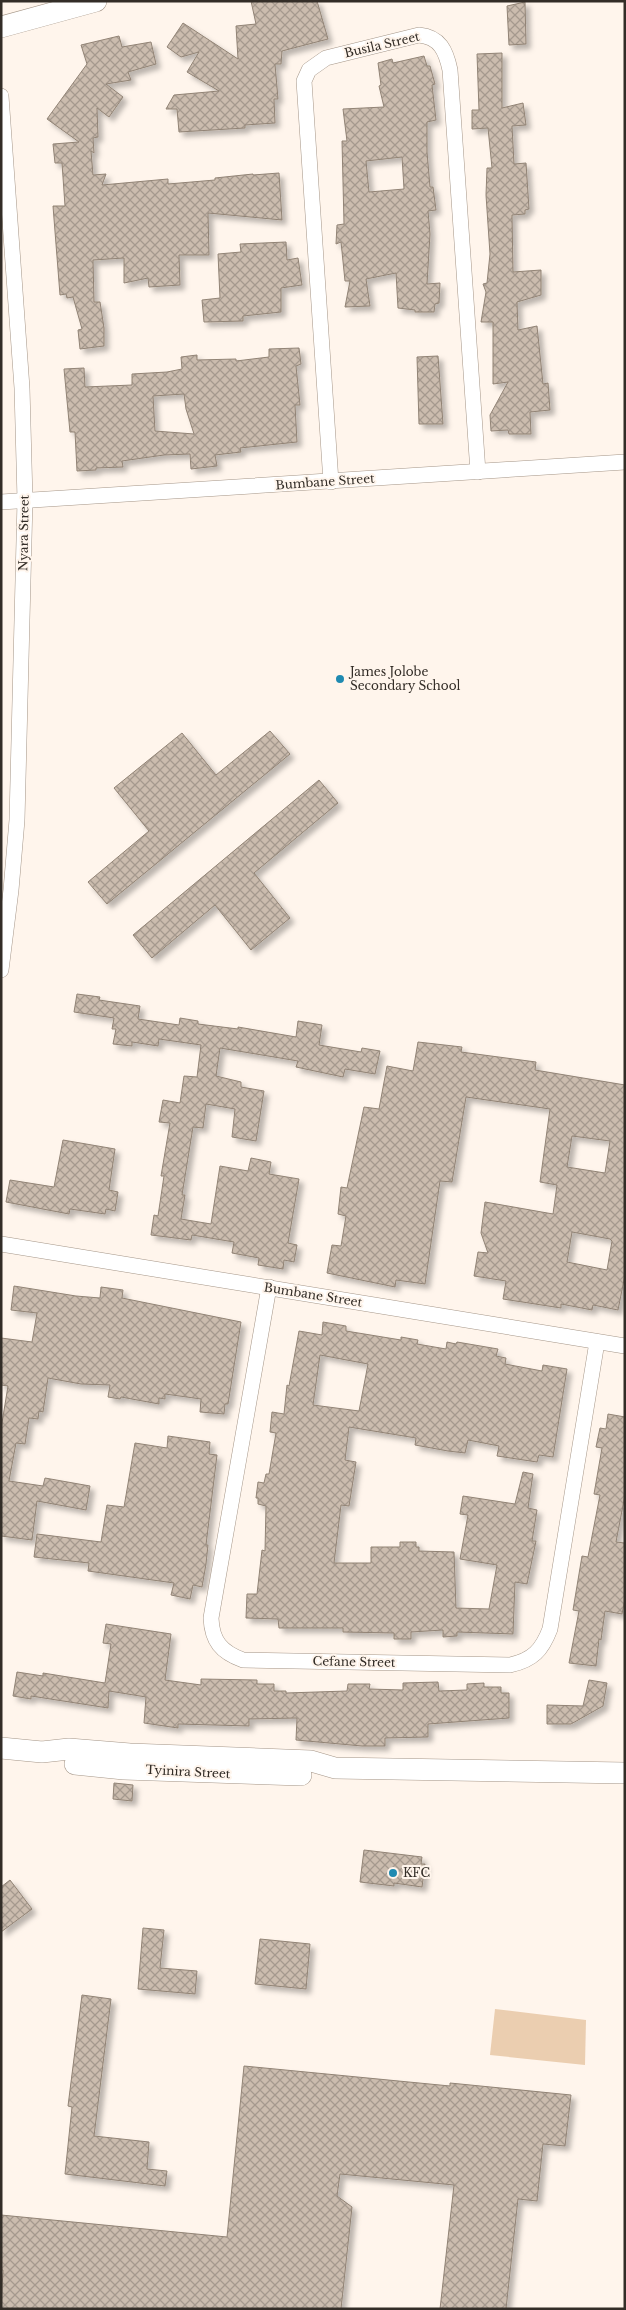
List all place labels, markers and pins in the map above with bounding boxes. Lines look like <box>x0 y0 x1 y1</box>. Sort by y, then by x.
place label: James Jolobe Secondary School <box>348 664 461 693</box>
marker: James Jolobe Secondary School <box>334 673 346 685</box>
place label: KFC <box>403 1865 430 1880</box>
marker: KFC <box>387 1867 399 1879</box>

